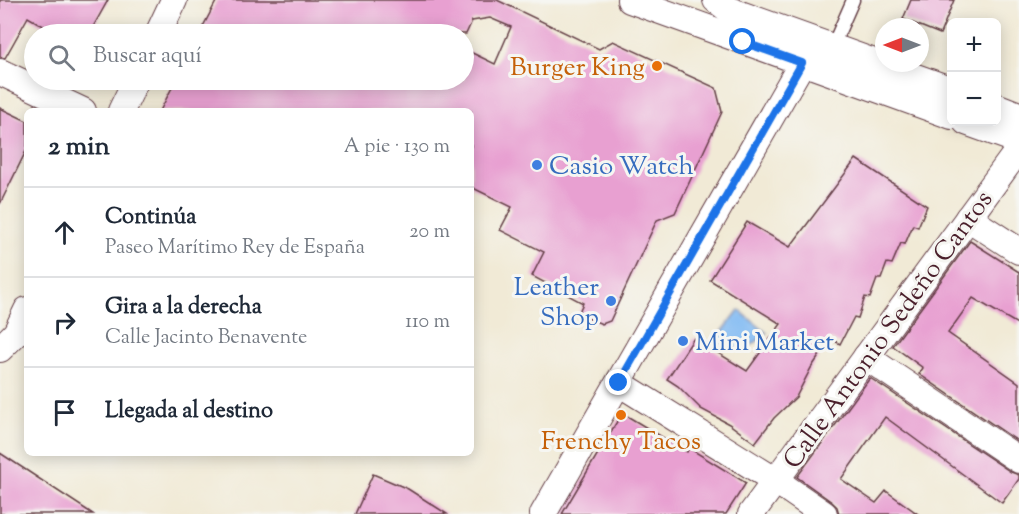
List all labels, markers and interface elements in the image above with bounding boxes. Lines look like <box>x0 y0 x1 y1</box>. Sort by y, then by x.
north arrow <box>875 18 929 72</box>
map controls <box>947 18 1001 126</box>
button: + <box>947 18 1001 72</box>
search box <box>24 24 474 90</box>
route start <box>729 28 755 54</box>
icon: search <box>45 41 78 74</box>
text: Buscar aquí <box>93 41 202 73</box>
place label: Burger King <box>510 50 645 87</box>
marker: Burger King <box>650 59 664 73</box>
button: − <box>947 72 1001 126</box>
text: 2 min <box>48 129 110 166</box>
text: A pie · 130 m <box>344 133 450 162</box>
place label: Casio Watch <box>549 149 694 186</box>
marker: Casio Watch <box>530 158 544 172</box>
street label: Calle Antonio Sedeño Cantos <box>775 184 1003 477</box>
text: Continúa <box>105 202 196 234</box>
icon: ahead <box>48 216 81 249</box>
text: 20 m <box>409 218 450 247</box>
text: Paseo Marítimo Rey de España <box>105 234 365 263</box>
place label: Leather Shop <box>514 270 599 337</box>
text: Gira a la derecha <box>105 292 262 324</box>
marker: Leather Shop <box>604 294 618 308</box>
icon: right <box>48 306 81 339</box>
text: 110 m <box>405 308 450 337</box>
text: Calle Jacinto Benavente <box>105 324 307 353</box>
place label: Mini Market <box>695 325 834 362</box>
marker: Mini Market <box>676 334 690 348</box>
route end <box>605 369 631 395</box>
icon: arrive <box>48 396 81 429</box>
text: Llegada al destino <box>105 396 273 428</box>
marker: Frenchy Tacos <box>614 408 628 422</box>
place label: Frenchy Tacos <box>541 424 701 461</box>

